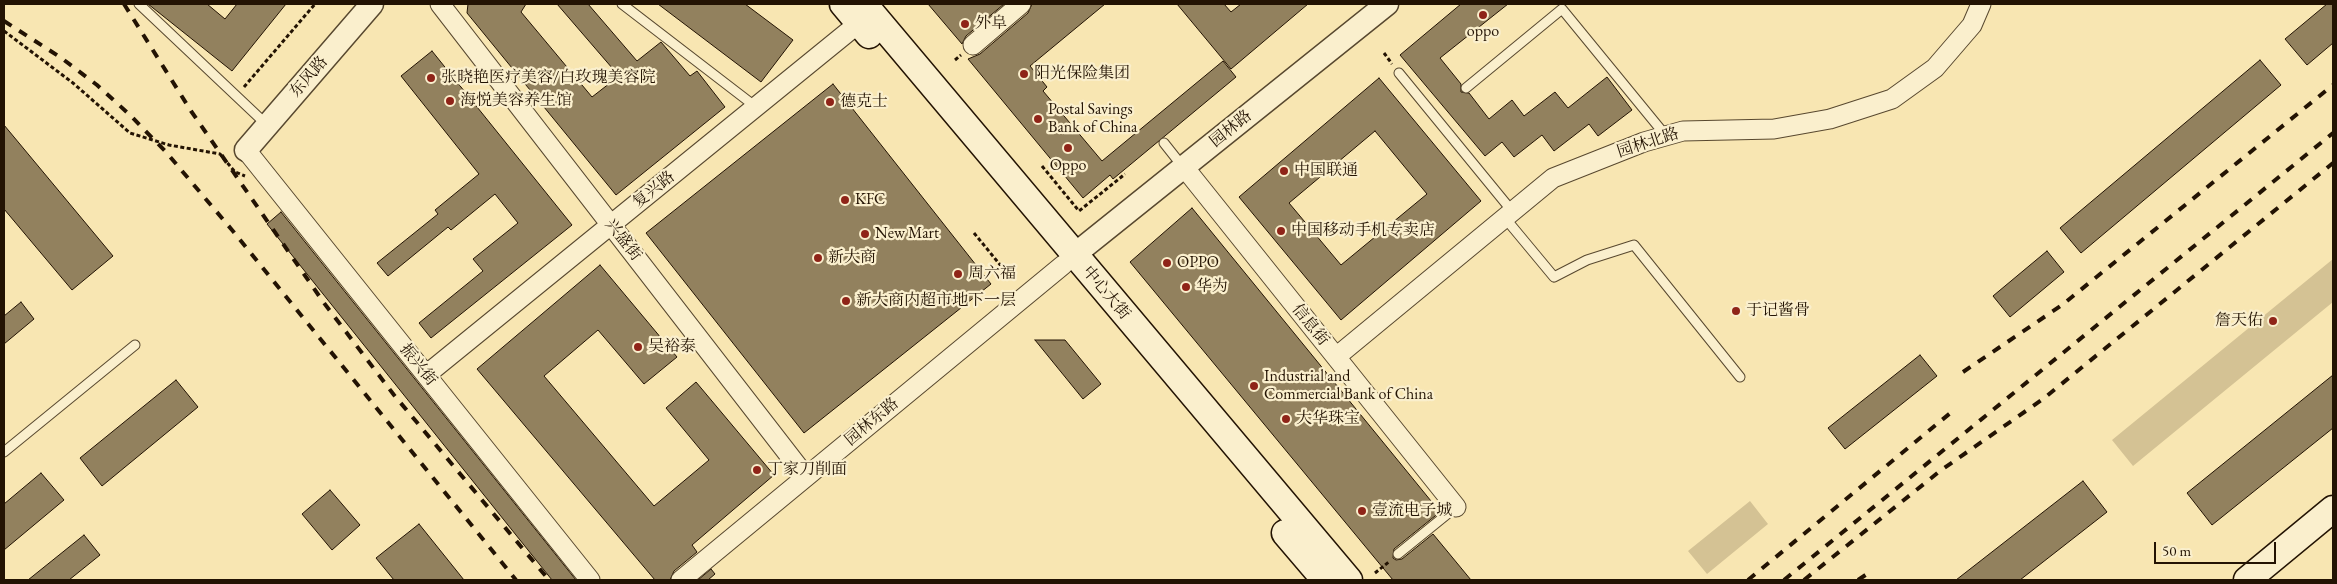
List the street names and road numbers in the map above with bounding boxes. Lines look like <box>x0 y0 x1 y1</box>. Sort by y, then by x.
street label: 东风路 <box>286 53 332 101</box>
street label: 园林路 <box>1206 106 1256 152</box>
street label: 园林北路 <box>1615 124 1681 162</box>
street label: 复兴路 <box>629 167 679 213</box>
street label: 兴盛街 <box>601 215 645 265</box>
street label: 中心大街 <box>1078 262 1134 324</box>
street label: 信息街 <box>1287 300 1333 350</box>
street label: 振兴街 <box>395 340 441 390</box>
street label: 园林东路 <box>841 394 903 450</box>

